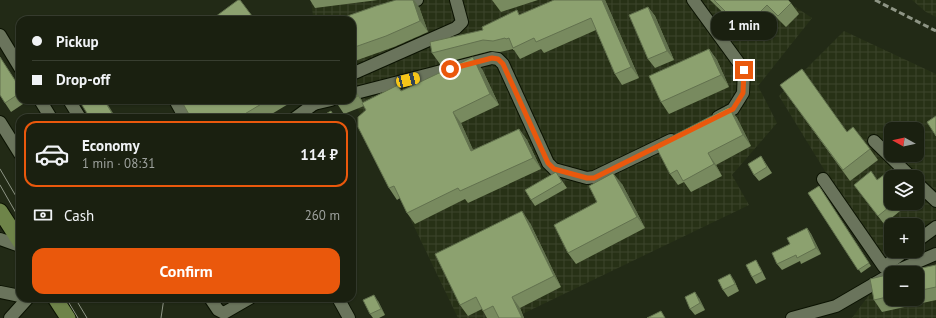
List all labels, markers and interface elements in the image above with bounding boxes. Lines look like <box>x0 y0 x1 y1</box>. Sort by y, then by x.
callout: 1 min <box>711 12 777 40</box>
text: 1 min <box>728 17 760 34</box>
text: Pickup <box>56 32 99 51</box>
route start <box>441 60 459 78</box>
route end <box>735 61 753 79</box>
text: Drop-off <box>56 70 110 89</box>
car <box>395 71 421 89</box>
north arrow <box>884 122 924 162</box>
map controls <box>884 122 924 306</box>
icon: car <box>34 136 70 172</box>
text: Economy <box>82 136 140 155</box>
text: 114 ₽ <box>300 145 338 164</box>
text: 1 min · 08:31 <box>82 155 155 172</box>
button: layers <box>884 170 924 210</box>
icon: cash <box>32 204 54 226</box>
text: Cash <box>64 206 94 225</box>
text: 260 m <box>305 207 340 224</box>
button: + <box>884 218 924 258</box>
button: Confirm <box>32 248 340 294</box>
button: − <box>884 266 924 306</box>

